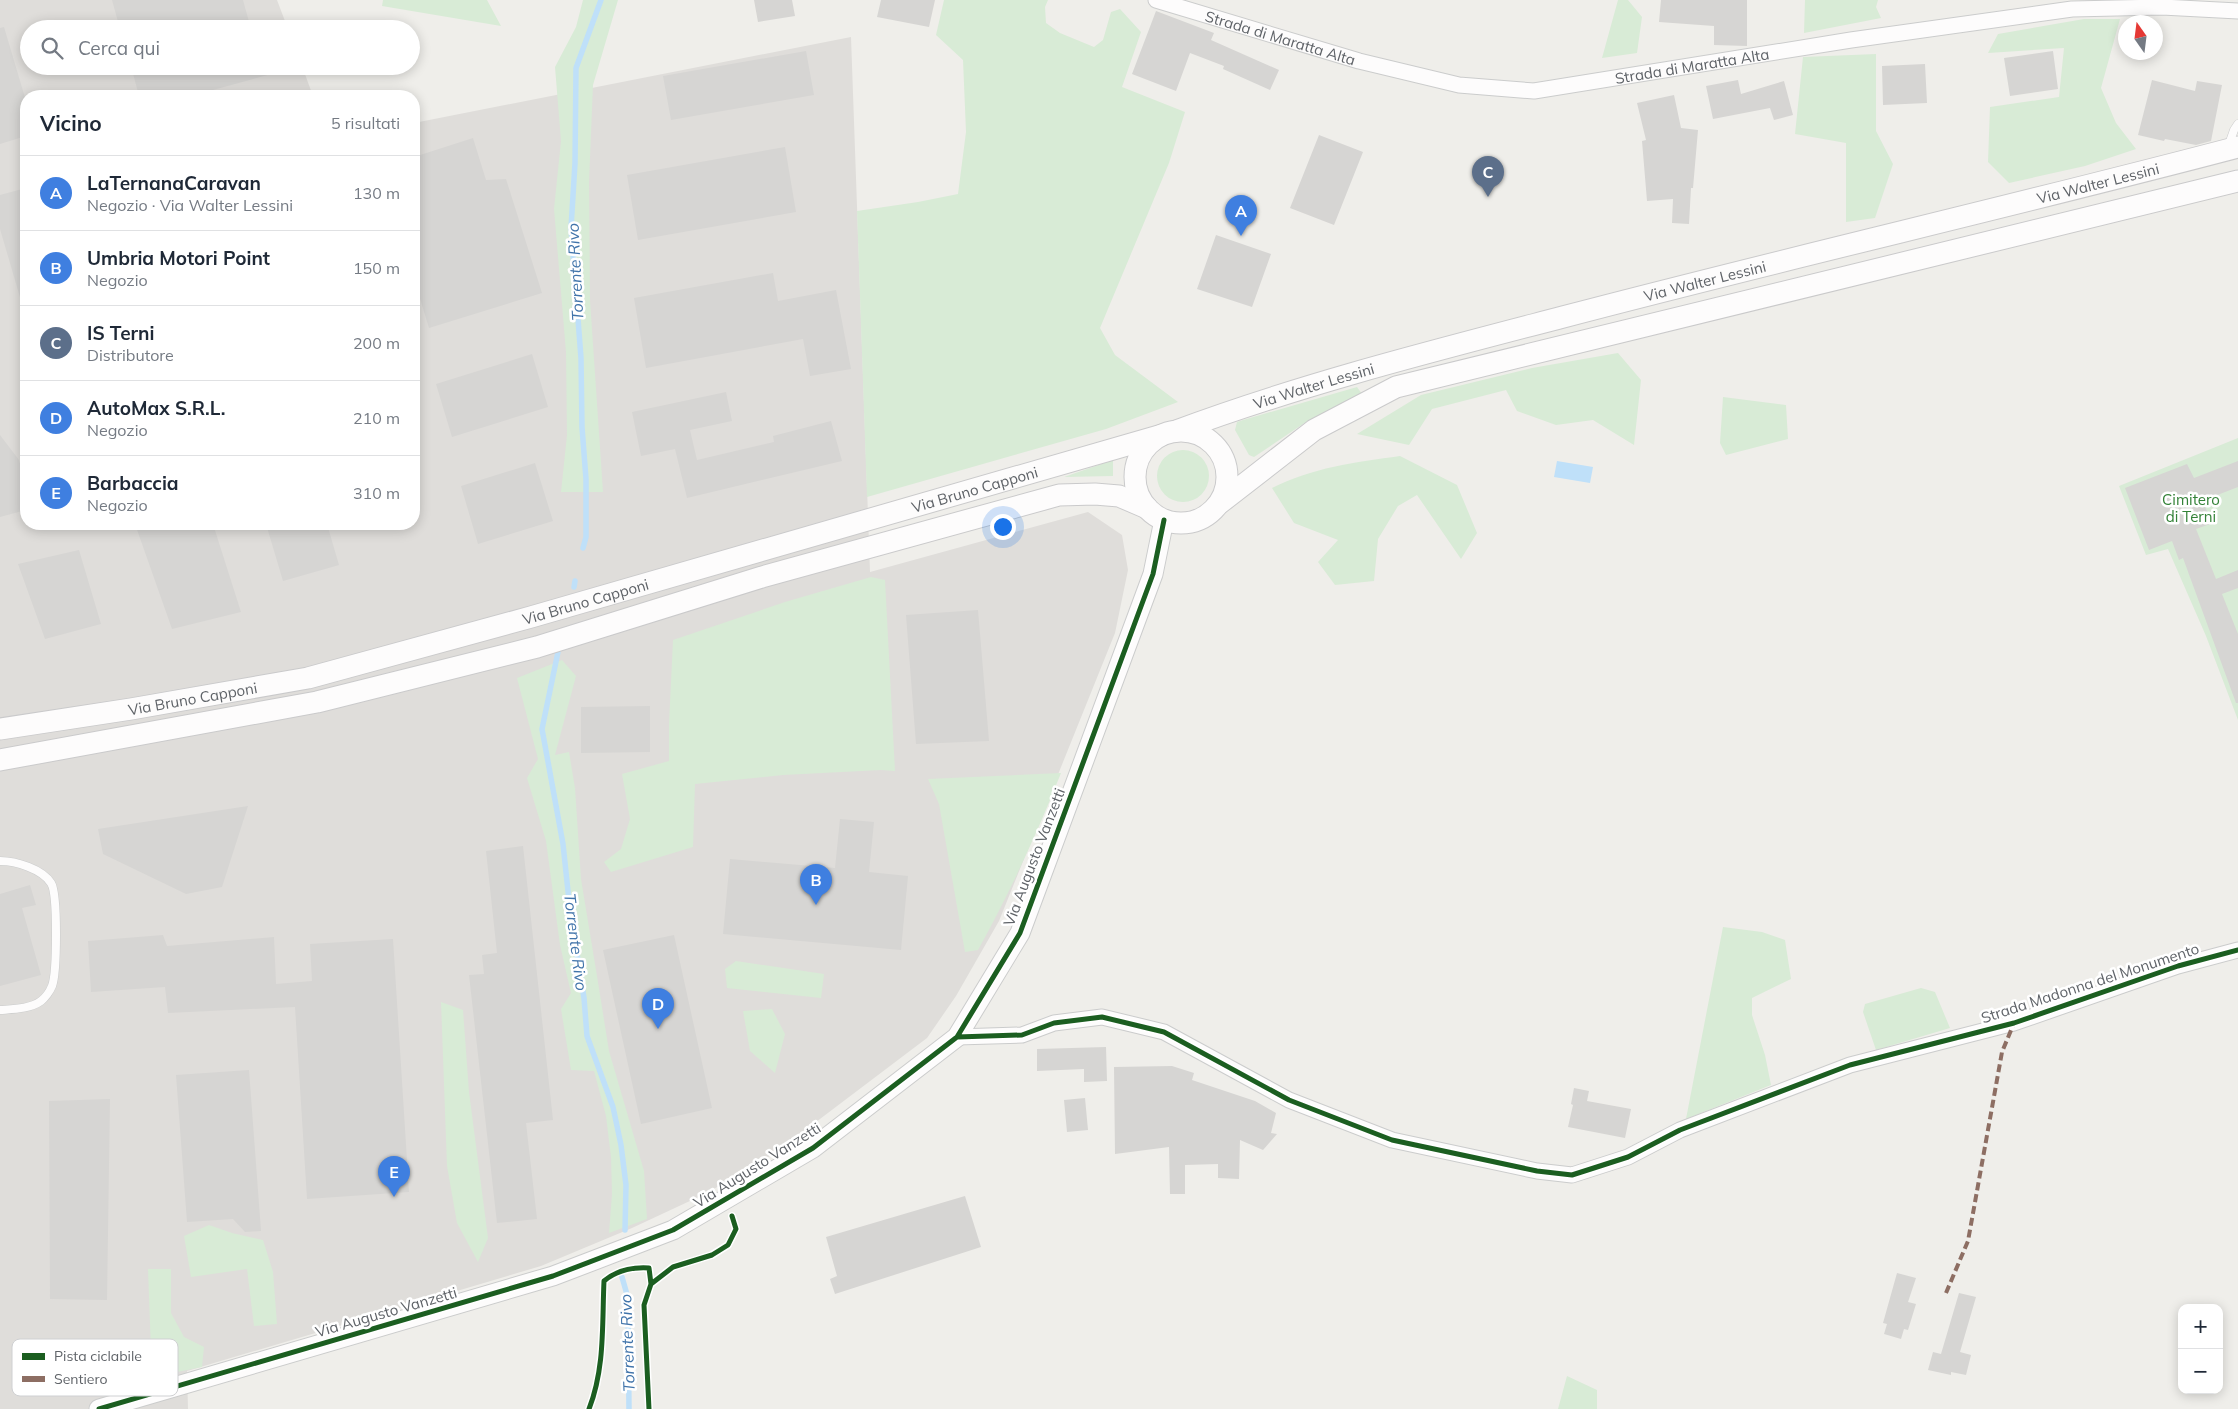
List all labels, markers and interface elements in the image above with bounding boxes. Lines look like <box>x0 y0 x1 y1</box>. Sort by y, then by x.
street label: Strada di Maratta Alta <box>1203 6 1358 69</box>
north arrow <box>2118 15 2163 60</box>
search box <box>20 20 420 75</box>
icon: search <box>38 34 66 62</box>
text: Cerca qui <box>78 36 160 60</box>
street label: Strada di Maratta Alta <box>1613 44 1770 87</box>
text: Vicino <box>40 110 102 136</box>
text: 5 risultati <box>331 113 400 133</box>
pin: C <box>1472 156 1504 197</box>
street label: Via Walter Lessini <box>2035 158 2161 207</box>
text: LaTernanaCaravan <box>87 171 261 195</box>
text: A <box>50 183 62 203</box>
text: 130 m <box>353 183 400 203</box>
text: Negozio · Via Walter Lessini <box>87 195 293 215</box>
pin: A <box>1225 195 1257 236</box>
water label: Torrente Rivo <box>562 223 588 321</box>
text: Umbria Motori Point <box>87 246 270 270</box>
street label: Via Walter Lessini <box>1642 256 1768 305</box>
text: B <box>50 258 62 278</box>
text: 150 m <box>353 258 400 278</box>
text: Negozio <box>87 270 148 290</box>
text: IS Terni <box>87 321 154 345</box>
text: C <box>51 333 61 353</box>
text: 200 m <box>353 333 400 353</box>
text: Distributore <box>87 345 174 365</box>
street label: Via Walter Lessini <box>1251 358 1376 413</box>
text: AutoMax S.R.L. <box>87 396 225 420</box>
text: D <box>50 408 62 428</box>
text: 210 m <box>353 408 400 428</box>
text: Negozio <box>87 420 148 440</box>
street label: Via Bruno Capponi <box>909 462 1040 516</box>
text: Barbaccia <box>87 471 179 495</box>
text: E <box>51 483 61 503</box>
text: 310 m <box>353 483 400 503</box>
park label: Cimitero di Terni <box>2162 490 2220 526</box>
text: Negozio <box>87 495 148 515</box>
your location <box>990 514 1016 540</box>
street label: Via Bruno Capponi <box>520 574 651 628</box>
street label: Via Bruno Capponi <box>127 678 259 719</box>
street label: Via Augusto Vanzetti <box>999 785 1069 929</box>
pin: B <box>800 864 832 905</box>
water label: Torrente Rivo <box>560 892 592 992</box>
street label: Strada Madonna del Monumento <box>1979 939 2201 1027</box>
pin: D <box>642 988 674 1029</box>
street label: Via Augusto Vanzetti <box>690 1118 824 1212</box>
pin: E <box>378 1156 410 1197</box>
street label: Via Augusto Vanzetti <box>313 1283 459 1341</box>
water label: Torrente Rivo <box>615 1294 639 1392</box>
map controls <box>2178 1304 2223 1394</box>
button: + <box>2178 1304 2223 1349</box>
legend <box>12 1339 178 1396</box>
text: Pista ciclabile <box>54 1347 142 1365</box>
button: − <box>2178 1349 2223 1394</box>
text: Sentiero <box>54 1370 107 1388</box>

